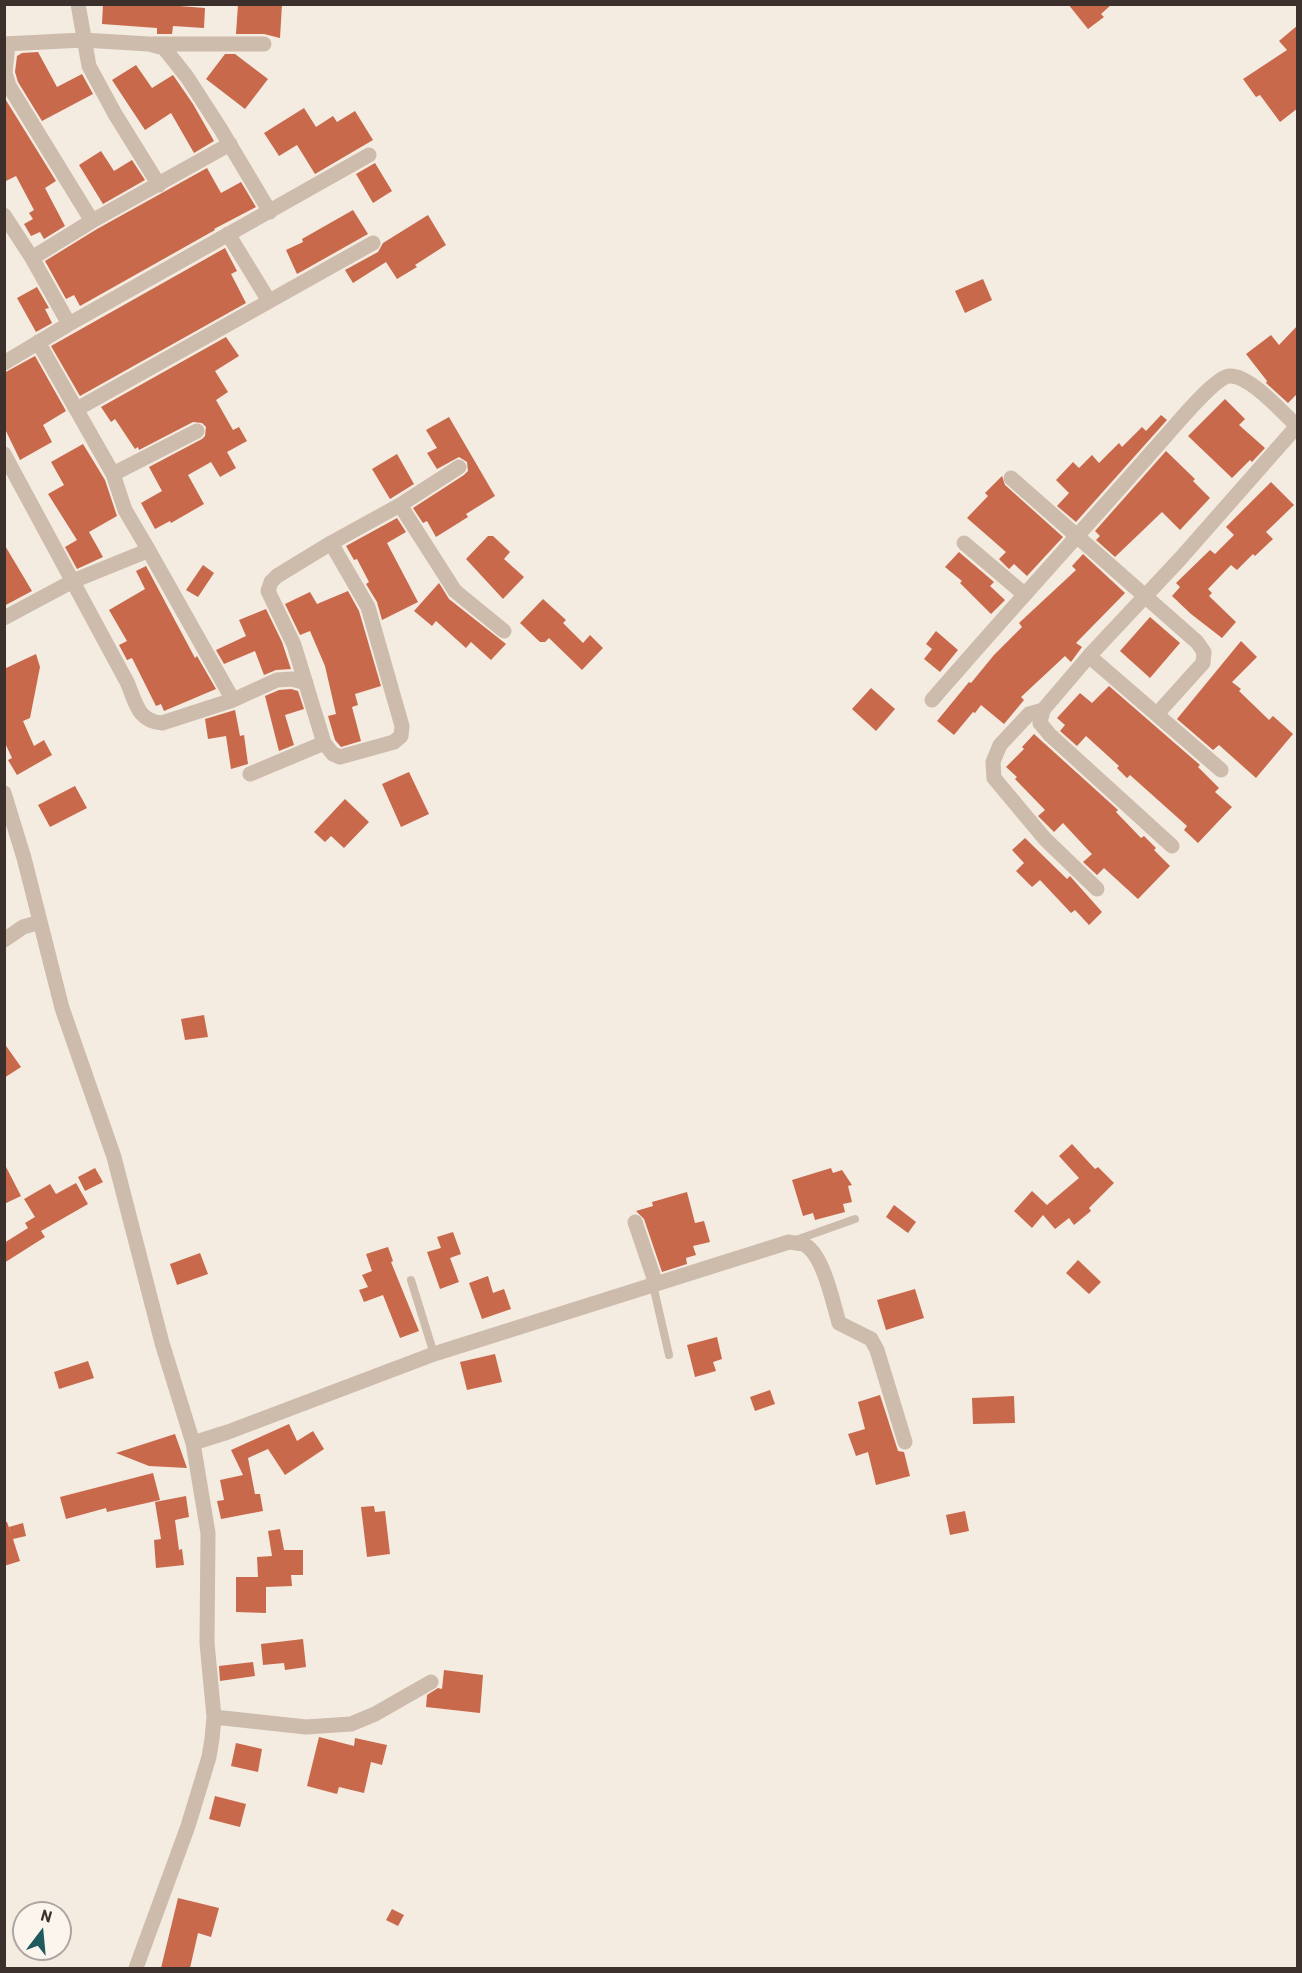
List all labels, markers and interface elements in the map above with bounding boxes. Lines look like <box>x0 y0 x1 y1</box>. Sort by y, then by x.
north arrow <box>12 1901 72 1961</box>
text: N <box>39 1905 54 1926</box>

